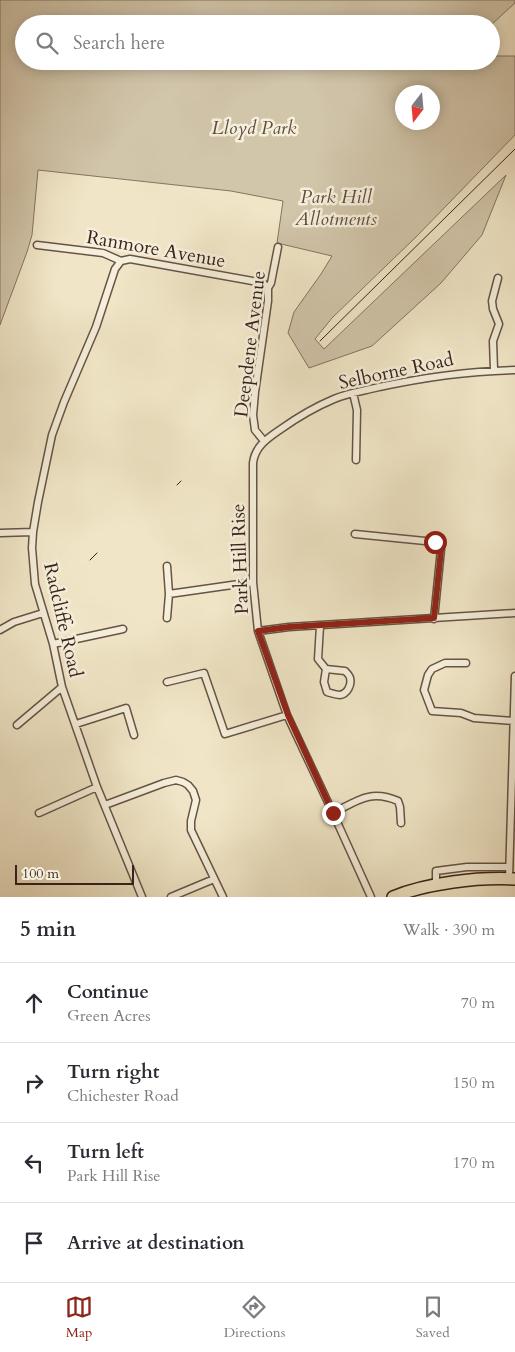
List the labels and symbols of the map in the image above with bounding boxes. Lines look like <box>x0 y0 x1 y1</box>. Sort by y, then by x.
north arrow <box>395 85 440 130</box>
park label: Lloyd Park <box>211 115 297 141</box>
park label: Park Hill Allotments <box>294 184 377 232</box>
street label: Ranmore Avenue <box>84 224 228 274</box>
street label: Deepdene Avenue <box>228 269 272 419</box>
street label: Selborne Road <box>336 346 456 396</box>
street label: Park Hill Rise <box>225 503 255 615</box>
route start <box>424 531 447 554</box>
street label: Radcliffe Road <box>37 560 89 680</box>
route end <box>322 802 345 825</box>
scale bar <box>15 862 134 885</box>

